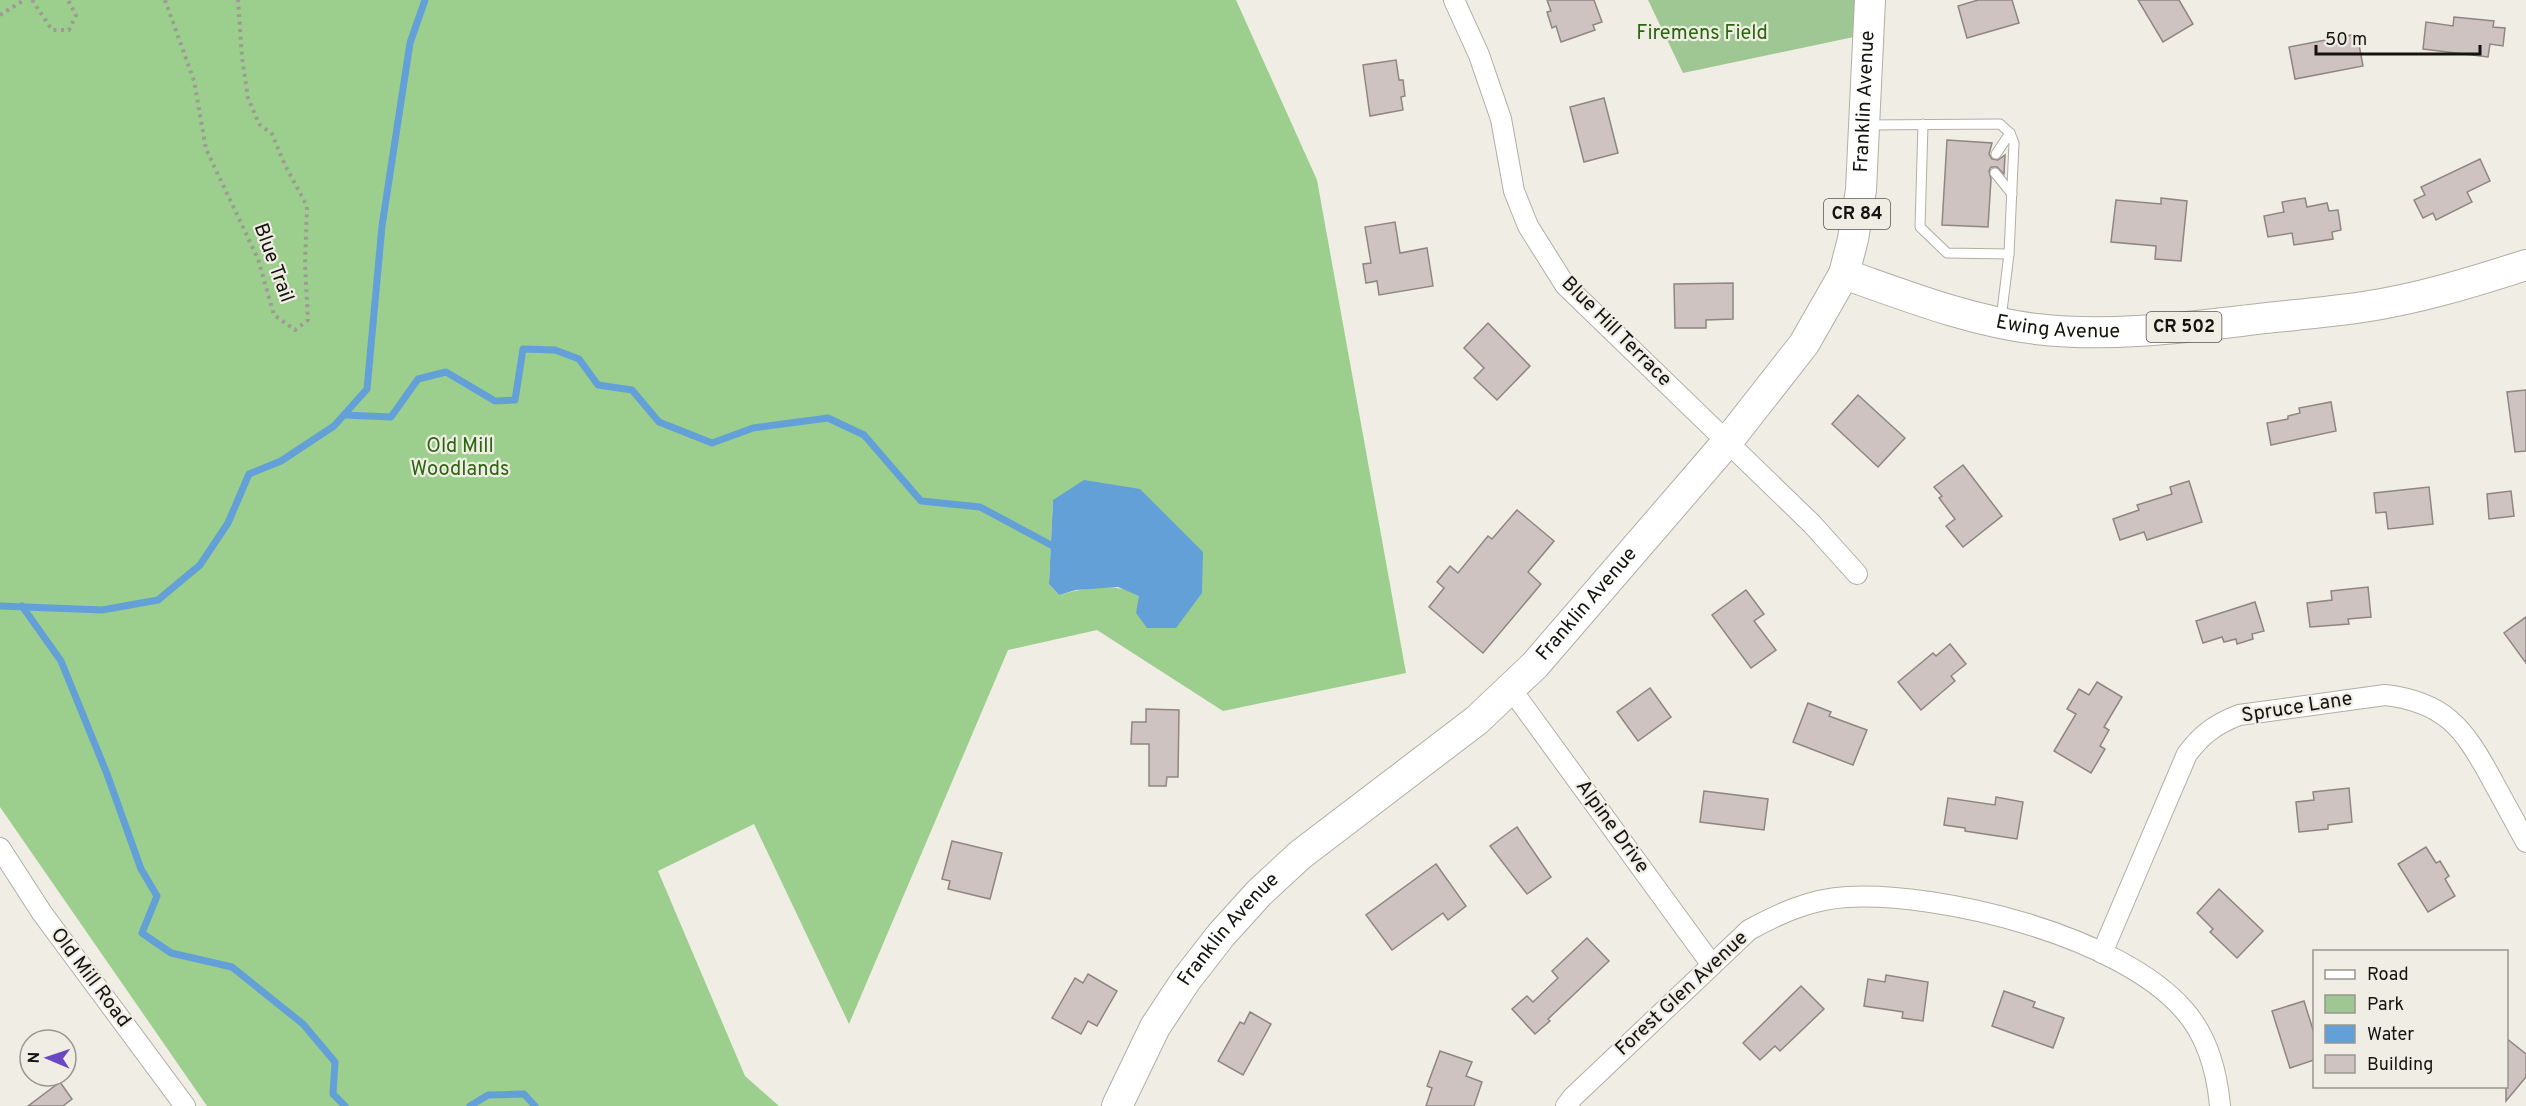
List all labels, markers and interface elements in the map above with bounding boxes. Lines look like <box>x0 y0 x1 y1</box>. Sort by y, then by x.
scale bar <box>2316 18 2480 56</box>
park label: Firemens Field <box>1636 21 1768 47</box>
text: 50 m <box>2325 29 2367 52</box>
street label: Franklin Avenue <box>1849 30 1882 173</box>
road number: CR 84 <box>1824 199 1890 229</box>
street label: Blue Trail <box>247 220 299 306</box>
street label: Blue Hill Terrace <box>1555 271 1677 393</box>
street label: Ewing Avenue <box>1993 309 2121 345</box>
road number: CR 502 <box>2146 312 2222 342</box>
park label: Old Mill Woodlands <box>411 434 509 483</box>
street label: Franklin Avenue <box>1531 542 1643 667</box>
street label: Spruce Lane <box>2240 686 2354 730</box>
street label: Alpine Drive <box>1569 775 1655 879</box>
street label: Franklin Avenue <box>1172 867 1285 991</box>
street label: Old Mill Road <box>44 923 136 1033</box>
street label: Forest Glen Avenue <box>1610 926 1754 1062</box>
legend <box>2313 950 2508 1088</box>
text: Road <box>2367 964 2409 987</box>
text: Park <box>2367 994 2404 1017</box>
text: Water <box>2367 1024 2414 1047</box>
north arrow <box>18 1028 78 1088</box>
text: N <box>25 1051 45 1064</box>
text: Building <box>2367 1054 2433 1077</box>

